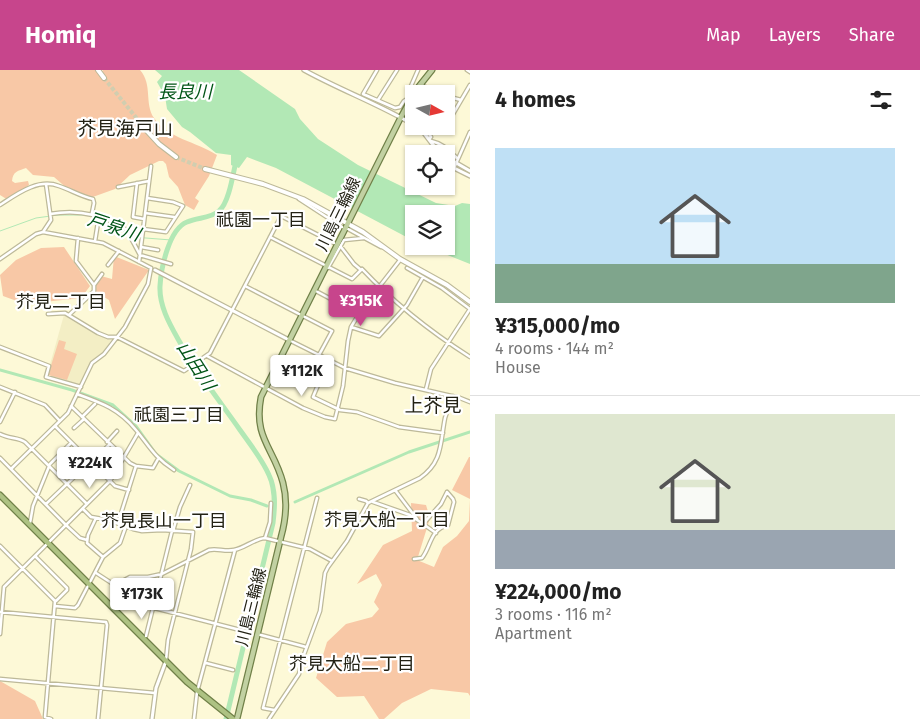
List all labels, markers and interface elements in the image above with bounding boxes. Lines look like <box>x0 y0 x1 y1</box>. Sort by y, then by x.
text: Homiq <box>25 21 96 49</box>
text: Map <box>706 24 741 46</box>
text: Layers <box>769 24 821 46</box>
text: Share <box>849 24 895 46</box>
water label: 長良川 <box>158 81 214 103</box>
north arrow <box>405 85 455 135</box>
map controls <box>405 85 455 255</box>
icon: filters <box>867 86 895 114</box>
text: 4 homes <box>495 87 576 113</box>
district label: 芥見海戸山 <box>77 117 173 140</box>
button: locate <box>405 145 455 195</box>
street label: 川島三輪線 <box>312 174 364 254</box>
icon: home <box>650 181 740 271</box>
button: layers <box>405 205 455 255</box>
water label: 戸泉川 <box>85 208 145 246</box>
district label: 祇園一丁目 <box>216 209 306 231</box>
pin: ¥315K <box>326 284 396 327</box>
district label: 芥見二丁目 <box>16 291 106 313</box>
text: ¥315K <box>340 291 382 310</box>
text: ¥315,000/mo <box>495 313 620 339</box>
water label: 山田川 <box>172 337 221 396</box>
text: 4 rooms · 144 m² <box>495 339 614 358</box>
pin: ¥112K <box>267 354 337 397</box>
text: House <box>495 358 541 377</box>
text: ¥112K <box>281 361 323 380</box>
district label: 上芥見 <box>404 394 462 417</box>
district label: 祇園三丁目 <box>134 404 224 426</box>
pin: ¥224K <box>55 446 125 489</box>
icon: home <box>650 446 740 536</box>
text: ¥224K <box>68 453 112 472</box>
district label: 芥見大船一丁目 <box>324 509 450 531</box>
district label: 芥見長山一丁目 <box>101 510 227 532</box>
street label: 川島三輪線 <box>232 566 270 648</box>
pin: ¥173K <box>107 578 177 620</box>
text: ¥224,000/mo <box>495 579 621 605</box>
text: ¥173K <box>121 584 163 603</box>
text: 3 rooms · 116 m² <box>495 605 612 624</box>
text: Apartment <box>495 624 572 643</box>
district label: 芥見大船二丁目 <box>289 653 415 675</box>

